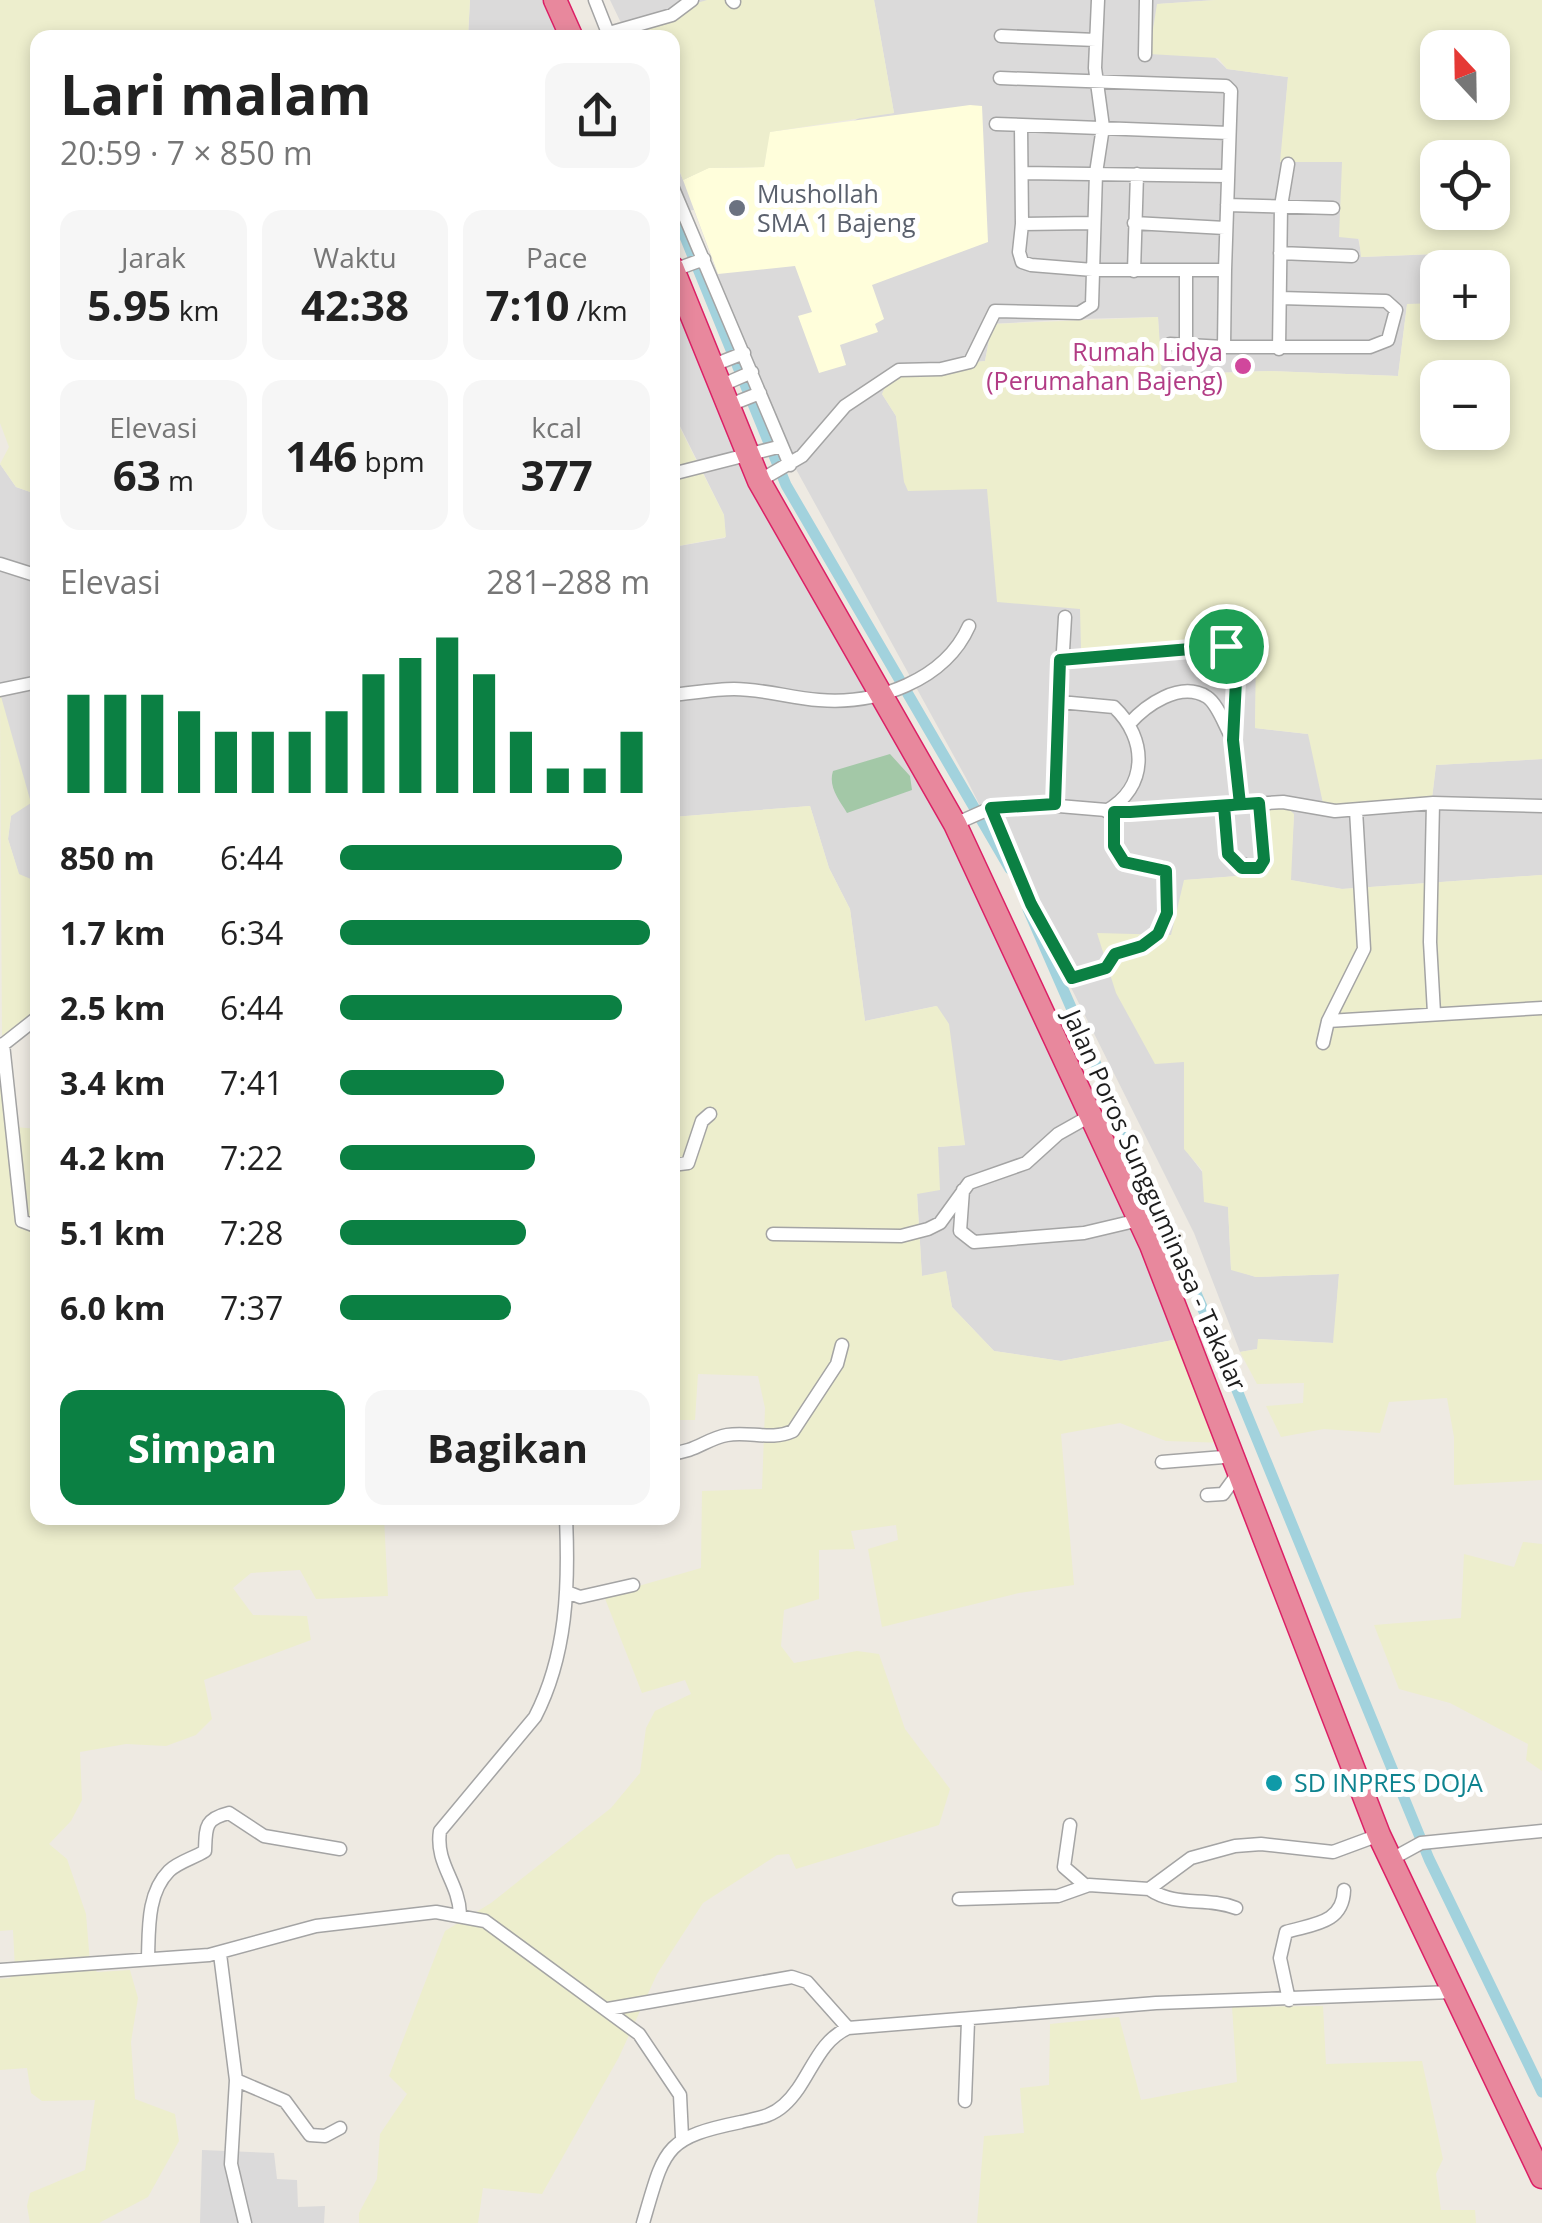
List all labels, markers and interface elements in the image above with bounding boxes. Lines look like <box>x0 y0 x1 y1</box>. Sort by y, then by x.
north arrow <box>1420 30 1510 120</box>
map controls <box>1420 30 1510 450</box>
text: Lari malam <box>60 56 372 131</box>
button: share <box>545 63 650 168</box>
text: 20:59 · 7 × 850 m <box>60 131 313 174</box>
button: locate <box>1420 140 1510 230</box>
place label: Mushollah SMA 1 Bajeng <box>757 176 916 239</box>
marker: Mushollah SMA 1 Bajeng <box>726 197 748 219</box>
text: Jarak <box>121 238 186 276</box>
text: Waktu <box>313 238 397 276</box>
text: Pace <box>526 238 587 276</box>
button: + <box>1420 250 1510 340</box>
text: 5.95 <box>87 276 171 333</box>
text: 42:38 <box>301 276 409 333</box>
text: 7:10 <box>486 276 570 333</box>
text: km <box>171 291 219 329</box>
text: /km <box>570 291 628 329</box>
place label: Rumah Lidya (Perumahan Bajeng) <box>986 334 1223 397</box>
marker: Rumah Lidya (Perumahan Bajeng) <box>1232 355 1254 377</box>
button: − <box>1420 360 1510 450</box>
text: Elevasi <box>109 408 197 446</box>
text: kcal <box>531 408 582 446</box>
text: 146 <box>285 427 357 484</box>
text: bpm <box>357 442 425 480</box>
text: 63 <box>113 446 161 503</box>
text: 377 <box>521 446 593 503</box>
text: m <box>161 461 194 499</box>
text: Elevasi <box>60 560 161 603</box>
text: 281–288 m <box>486 560 650 603</box>
pin <box>1184 604 1269 689</box>
icon: arrive <box>1199 619 1254 674</box>
text: 850 m <box>60 836 155 879</box>
text: 6:44 <box>220 836 283 879</box>
text: 1.7 km <box>60 911 165 954</box>
text: 6:34 <box>220 911 283 954</box>
text: 2.5 km <box>60 986 165 1029</box>
text: 6:44 <box>220 986 283 1029</box>
street label: Jalan Poros Sungguminasa - Takalar <box>1055 1002 1256 1396</box>
text: 3.4 km <box>60 1061 165 1104</box>
text: 7:41 <box>220 1061 283 1104</box>
text: 4.2 km <box>60 1136 165 1179</box>
text: 7:22 <box>220 1136 283 1179</box>
text: 5.1 km <box>60 1211 165 1254</box>
text: 7:28 <box>220 1211 283 1254</box>
text: 6.0 km <box>60 1286 165 1329</box>
text: 7:37 <box>220 1286 283 1329</box>
button: Simpan <box>60 1390 345 1505</box>
button: Bagikan <box>365 1390 650 1505</box>
place label: SD INPRES DOJA <box>1294 1765 1483 1799</box>
marker: SD INPRES DOJA <box>1263 1772 1285 1794</box>

